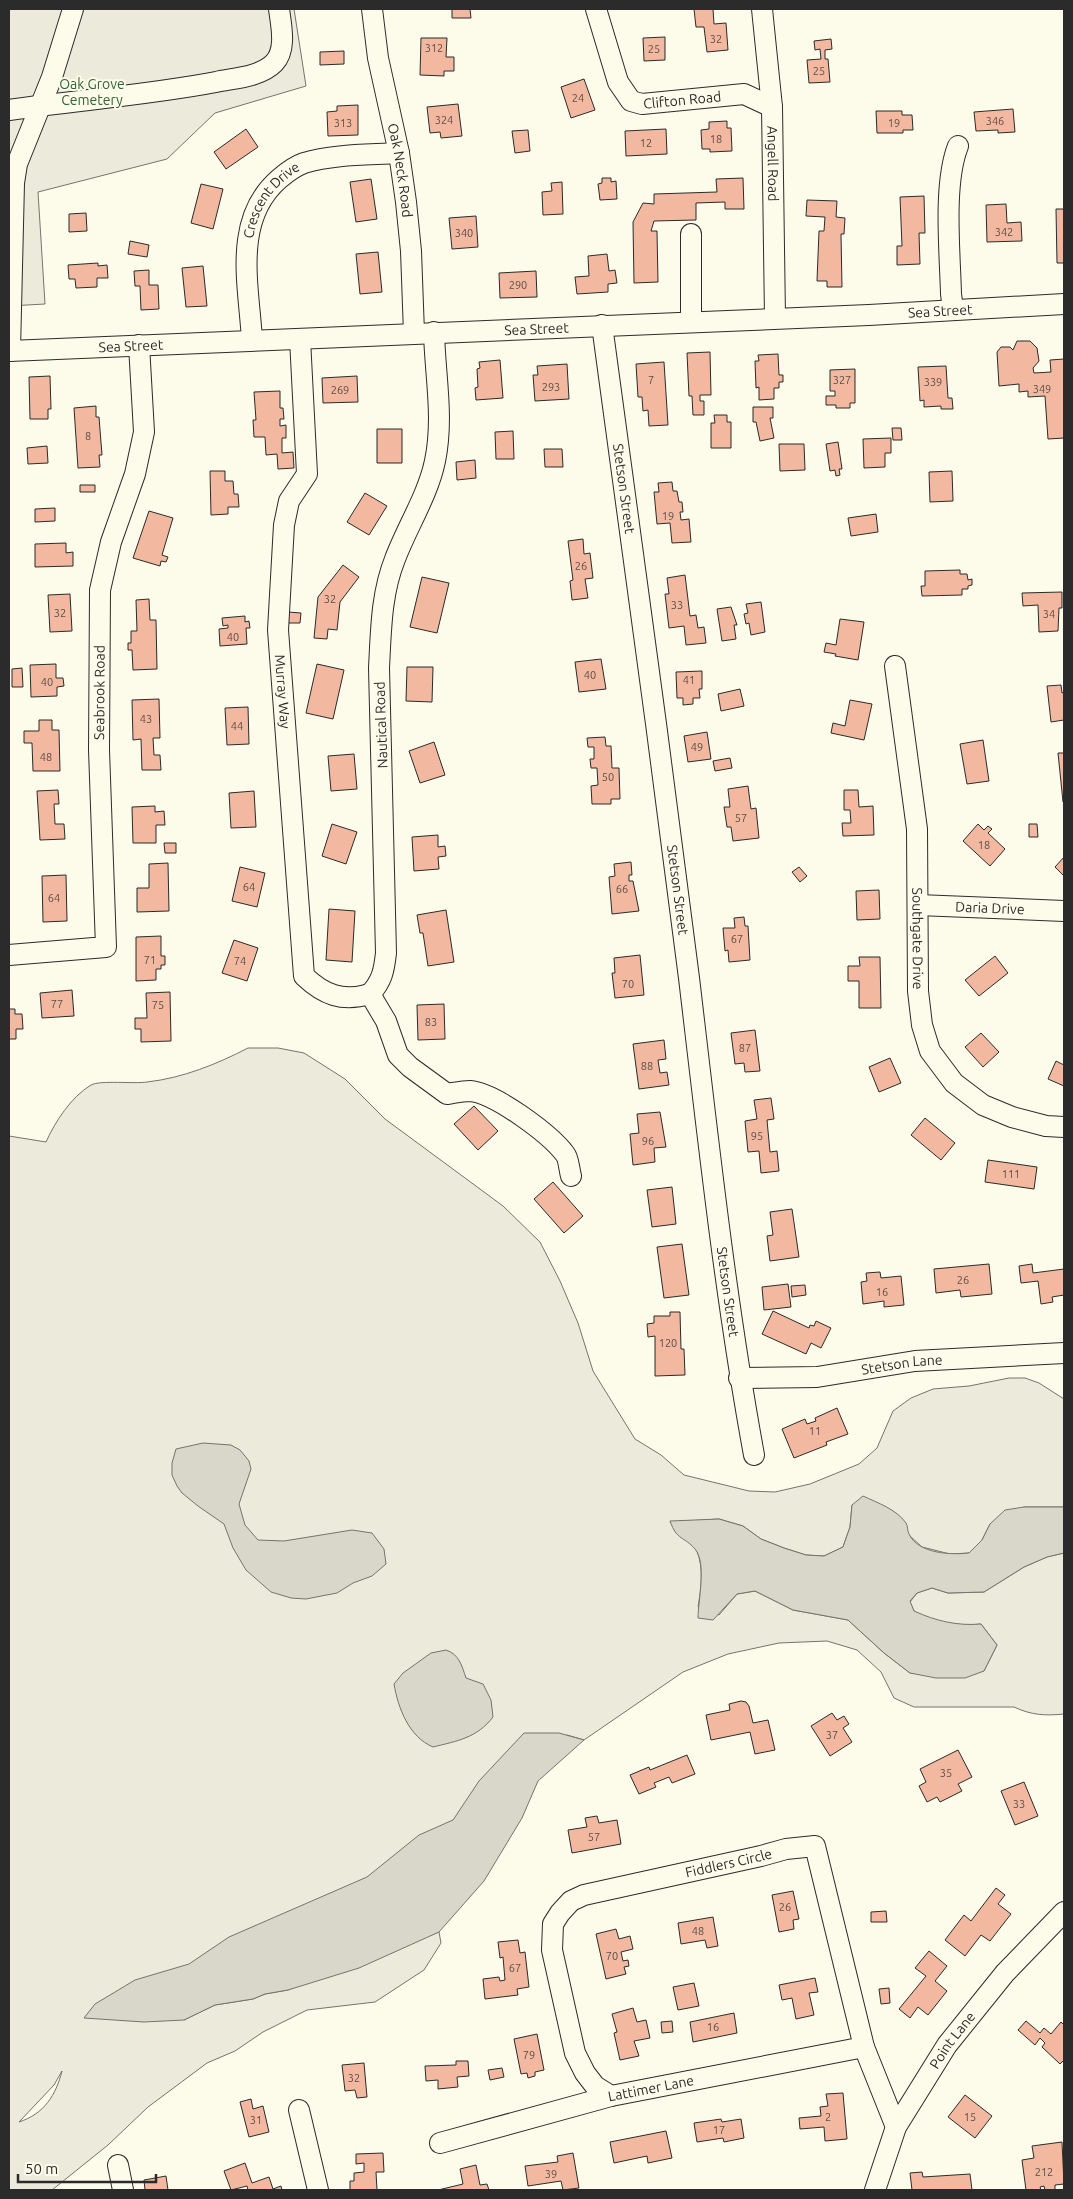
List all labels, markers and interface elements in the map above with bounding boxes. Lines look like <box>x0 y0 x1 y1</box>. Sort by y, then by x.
house number: 32 <box>710 33 722 45</box>
house number: 312 <box>425 42 443 54</box>
house number: 25 <box>648 43 660 55</box>
house number: 25 <box>813 65 825 77</box>
park label: Oak Grove Cemetery <box>59 76 125 108</box>
street label: Clifton Road <box>642 88 722 112</box>
house number: 24 <box>572 92 584 104</box>
house number: 324 <box>435 114 453 126</box>
house number: 346 <box>986 115 1004 127</box>
house number: 313 <box>334 117 352 129</box>
house number: 19 <box>888 117 900 129</box>
street label: Oak Neck Road <box>385 122 416 218</box>
street label: Angell Road <box>764 125 781 201</box>
house number: 18 <box>710 133 722 145</box>
house number: 12 <box>640 137 652 149</box>
street label: Crescent Drive <box>240 158 302 240</box>
house number: 342 <box>995 226 1013 238</box>
house number: 340 <box>455 227 473 239</box>
house number: 290 <box>509 279 527 291</box>
street label: Sea Street <box>907 301 973 321</box>
street label: Sea Street <box>504 320 570 338</box>
street label: Sea Street <box>98 337 164 355</box>
house number: 7 <box>648 374 654 386</box>
house number: 327 <box>833 374 851 386</box>
house number: 339 <box>924 376 942 388</box>
house number: 293 <box>542 381 560 393</box>
house number: 349 <box>1033 383 1051 395</box>
house number: 269 <box>331 384 349 396</box>
house number: 8 <box>85 430 91 442</box>
street label: Stetson Street <box>610 443 638 535</box>
house number: 19 <box>662 510 674 522</box>
house number: 26 <box>575 560 587 572</box>
house number: 32 <box>324 593 336 605</box>
house number: 33 <box>671 599 683 611</box>
house number: 32 <box>54 607 66 619</box>
house number: 34 <box>1043 608 1055 620</box>
house number: 40 <box>227 631 239 643</box>
street label: Seabrook Road <box>91 645 108 740</box>
street label: Murray Way <box>272 654 293 730</box>
house number: 40 <box>584 669 596 681</box>
house number: 41 <box>683 674 695 686</box>
house number: 40 <box>41 676 53 688</box>
street label: Nautical Road <box>371 681 391 769</box>
house number: 43 <box>140 713 152 725</box>
house number: 44 <box>231 720 243 732</box>
house number: 49 <box>691 741 703 753</box>
house number: 48 <box>40 751 52 763</box>
house number: 50 <box>602 771 614 783</box>
house number: 57 <box>735 812 747 824</box>
house number: 18 <box>978 839 990 851</box>
street label: Stetson Street <box>664 844 692 936</box>
house number: 64 <box>243 881 255 893</box>
house number: 66 <box>616 883 628 895</box>
street label: Southgate Drive <box>909 888 926 990</box>
house number: 64 <box>48 892 60 904</box>
street label: Daria Drive <box>955 899 1025 917</box>
house number: 67 <box>731 933 743 945</box>
house number: 71 <box>144 954 156 966</box>
house number: 74 <box>234 955 246 967</box>
house number: 70 <box>622 978 634 990</box>
house number: 77 <box>51 998 63 1010</box>
house number: 75 <box>152 999 164 1011</box>
house number: 83 <box>425 1016 437 1028</box>
house number: 87 <box>739 1042 751 1054</box>
house number: 88 <box>641 1060 653 1072</box>
house number: 95 <box>751 1130 763 1142</box>
house number: 96 <box>642 1135 654 1147</box>
house number: 111 <box>1002 1168 1020 1180</box>
street label: Stetson Street <box>714 1246 742 1338</box>
house number: 26 <box>957 1274 969 1286</box>
house number: 16 <box>876 1286 888 1298</box>
house number: 120 <box>659 1337 677 1349</box>
street label: Stetson Lane <box>860 1352 943 1378</box>
house number: 11 <box>809 1425 821 1437</box>
house number: 37 <box>826 1729 838 1741</box>
house number: 35 <box>940 1767 952 1779</box>
house number: 33 <box>1013 1798 1025 1810</box>
house number: 57 <box>588 1831 600 1843</box>
street label: Fiddlers Circle <box>684 1845 774 1880</box>
house number: 26 <box>779 1901 791 1913</box>
house number: 48 <box>692 1925 704 1937</box>
house number: 70 <box>606 1950 618 1962</box>
house number: 67 <box>509 1962 521 1974</box>
street label: Point Lane <box>926 2009 979 2072</box>
house number: 16 <box>707 2021 719 2033</box>
house number: 79 <box>523 2049 535 2061</box>
house number: 32 <box>348 2072 360 2084</box>
street label: Lattimer Lane <box>607 2072 695 2104</box>
house number: 2 <box>825 2111 831 2123</box>
house number: 15 <box>964 2111 976 2123</box>
house number: 31 <box>250 2114 262 2126</box>
house number: 17 <box>713 2124 725 2136</box>
scale bar <box>18 2152 155 2184</box>
text: 50 m <box>25 2160 58 2177</box>
house number: 212 <box>1035 2166 1053 2178</box>
house number: 39 <box>545 2168 557 2180</box>

